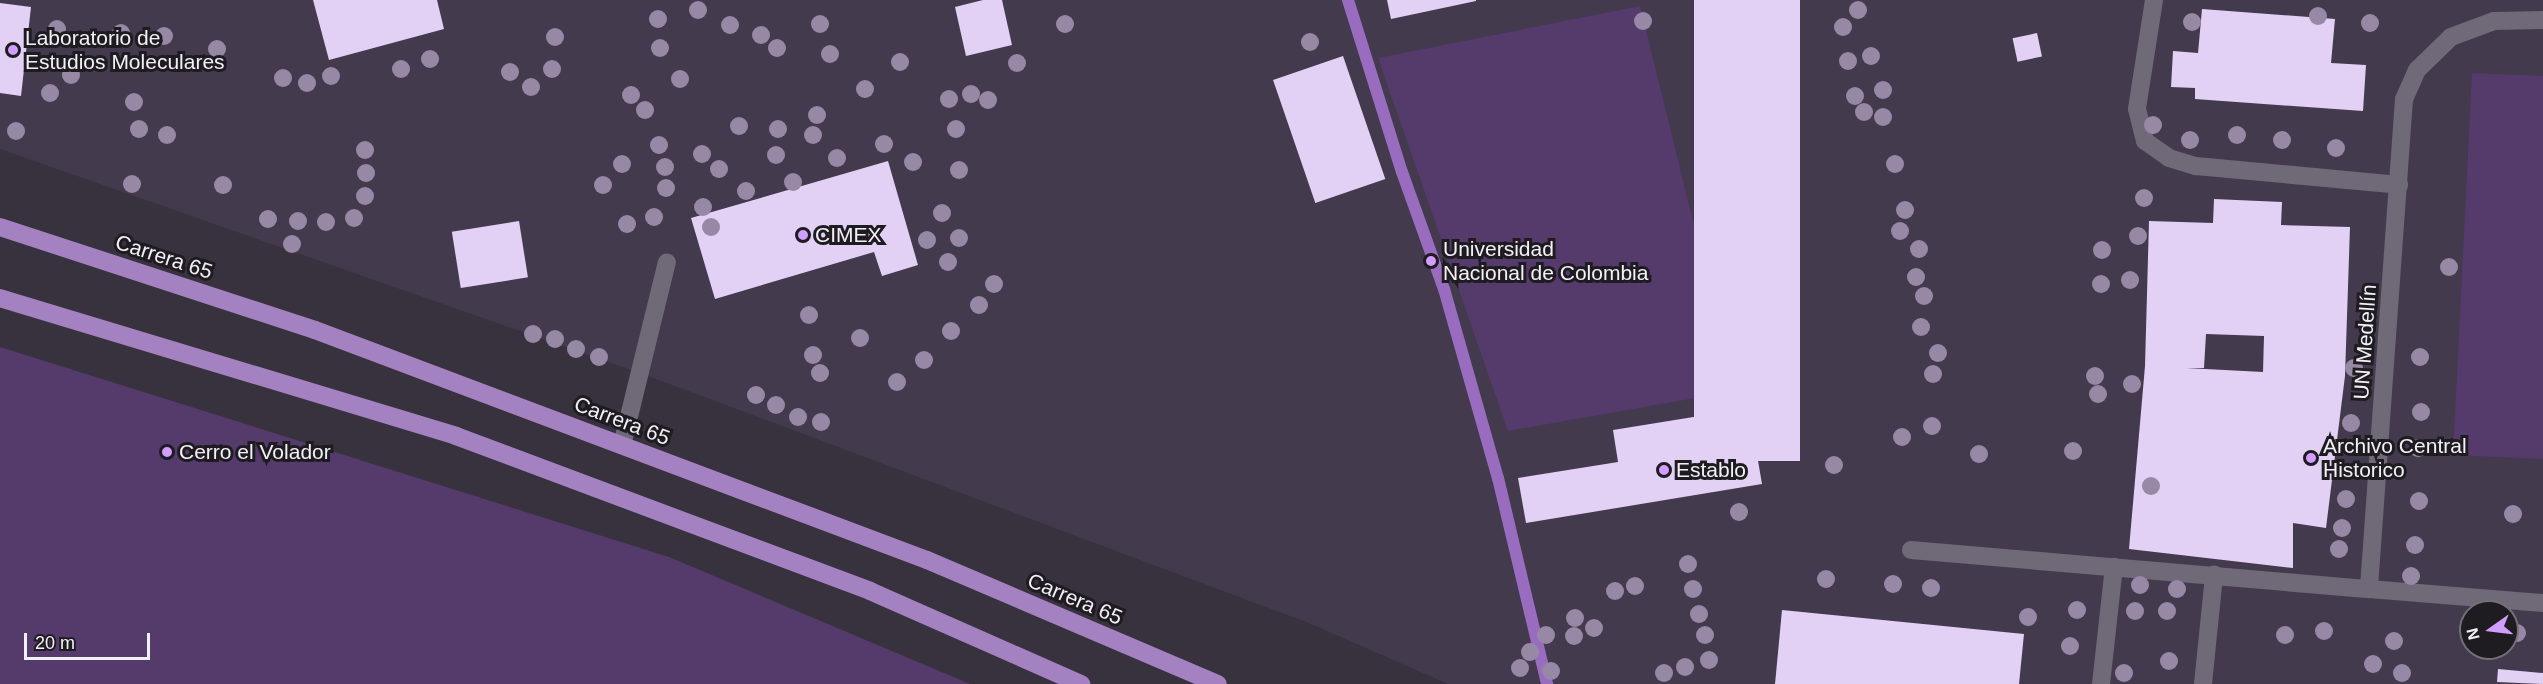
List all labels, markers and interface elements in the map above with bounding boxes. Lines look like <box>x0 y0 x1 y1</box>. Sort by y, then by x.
place label: Laboratorio de Estudios Moleculares <box>25 25 225 75</box>
marker: Laboratorio de Estudios Moleculares <box>6 43 20 57</box>
place label: CIMEX <box>815 222 882 248</box>
marker: CIMEX <box>796 228 810 242</box>
street label: Carrera 65 <box>112 230 216 284</box>
place label: Universidad Nacional de Colombia <box>1443 236 1648 286</box>
marker: Universidad Nacional de Colombia <box>1424 254 1438 268</box>
street label: UN Medellín <box>2348 283 2382 401</box>
street label: Carrera 65 <box>571 391 673 451</box>
place label: Archivo Central Historico <box>2323 433 2467 483</box>
place label: Cerro el Volador <box>179 439 331 465</box>
marker: Cerro el Volador <box>160 445 174 459</box>
marker: Archivo Central Historico <box>2304 451 2318 465</box>
place label: Establo <box>1676 457 1746 483</box>
marker: Establo <box>1657 463 1671 477</box>
street label: Carrera 65 <box>1024 568 1126 630</box>
north arrow <box>2459 600 2519 660</box>
scale bar <box>27 621 153 659</box>
text: N <box>2463 626 2483 642</box>
text: 20 m <box>35 633 75 653</box>

